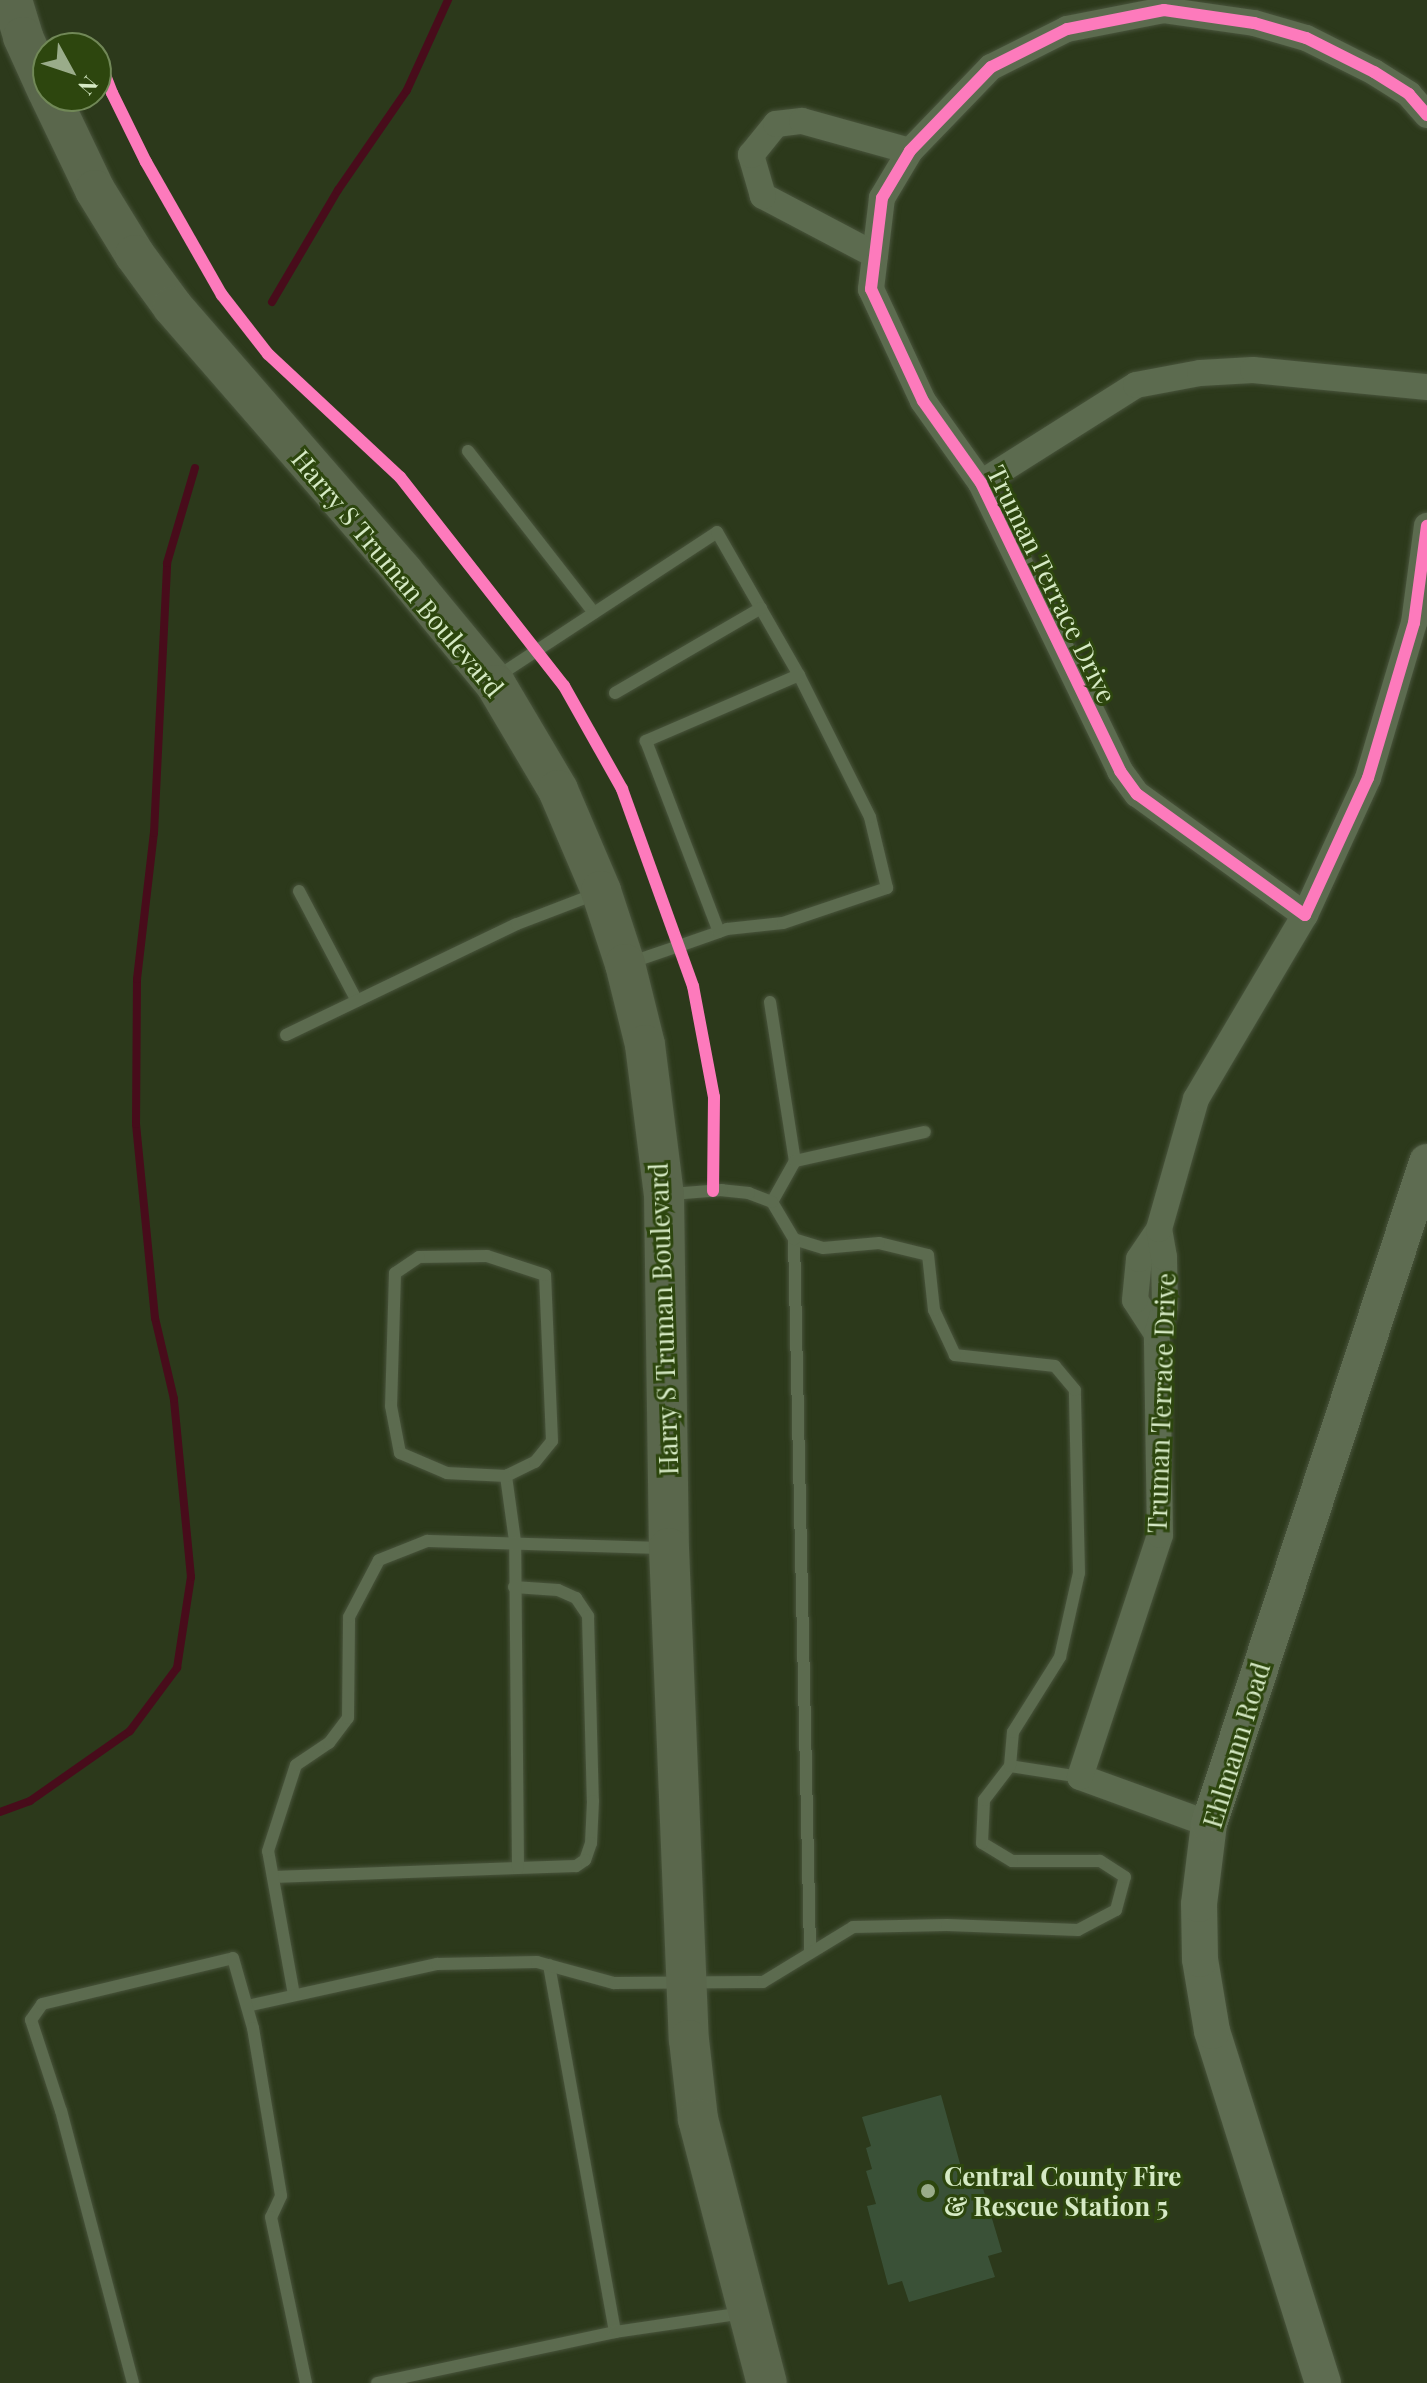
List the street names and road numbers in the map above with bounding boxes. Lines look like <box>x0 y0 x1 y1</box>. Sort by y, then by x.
street label: Harry S Truman Boulevard <box>285 443 511 703</box>
street label: Truman Terrace Drive <box>981 460 1123 708</box>
street label: Harry S Truman Boulevard <box>642 1162 684 1476</box>
street label: Truman Terrace Drive <box>1141 1272 1181 1534</box>
street label: Ehlmann Road <box>1196 1659 1276 1831</box>

